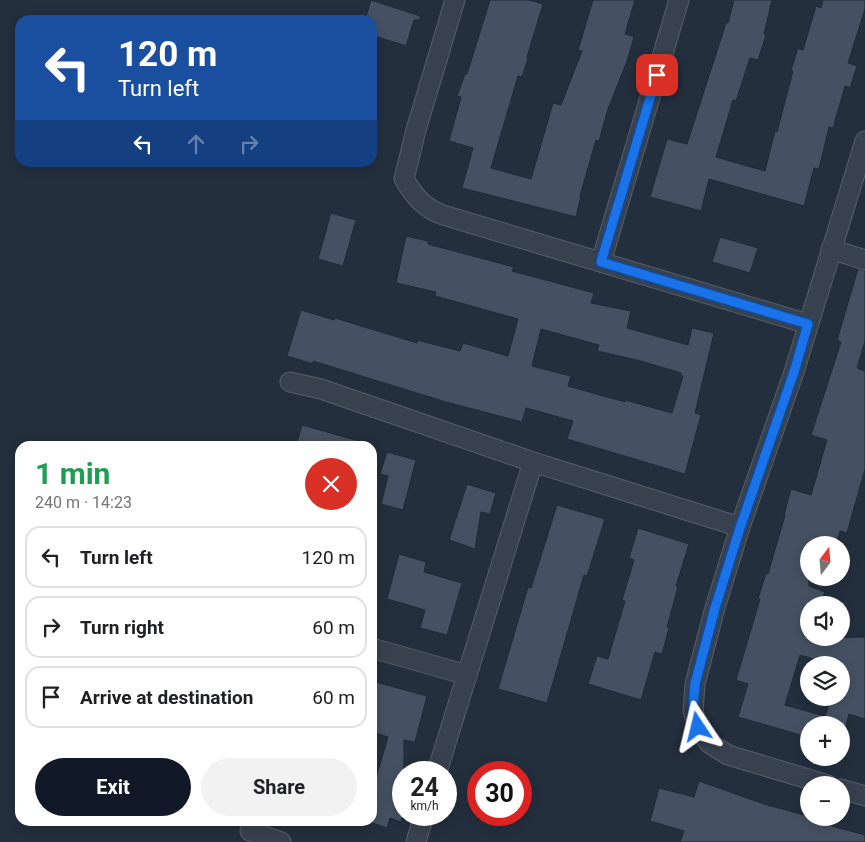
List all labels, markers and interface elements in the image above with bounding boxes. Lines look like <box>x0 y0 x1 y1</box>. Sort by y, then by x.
text: 120 m <box>118 34 217 75</box>
icon: left <box>35 35 100 100</box>
pin <box>636 54 678 96</box>
icon: arrive <box>643 61 671 89</box>
text: Turn left <box>118 76 199 101</box>
icon: left <box>129 130 157 158</box>
icon: ahead <box>182 130 210 158</box>
icon: right <box>235 130 263 158</box>
text: 1 min <box>35 456 110 491</box>
button: close <box>305 458 357 510</box>
text: 240 m · 14:23 <box>35 493 132 512</box>
north arrow <box>800 536 850 586</box>
map controls <box>800 536 850 826</box>
icon: left <box>37 543 65 571</box>
text: Turn left <box>80 546 153 569</box>
text: 120 m <box>302 546 355 569</box>
button: sound <box>800 596 850 646</box>
icon: right <box>37 613 65 641</box>
text: Turn right <box>80 616 164 639</box>
text: 60 m <box>312 616 355 639</box>
button: layers <box>800 656 850 706</box>
icon: arrive <box>37 683 65 711</box>
text: Arrive at destination <box>80 686 253 709</box>
text: 60 m <box>312 686 355 709</box>
position arrow <box>671 700 723 752</box>
button: + <box>800 716 850 766</box>
button: Exit <box>35 758 191 816</box>
button: Share <box>201 758 357 816</box>
speed limit sign: 30 <box>467 761 532 826</box>
text: 24 <box>410 773 439 802</box>
button: − <box>800 776 850 826</box>
text: km/h <box>410 799 439 813</box>

